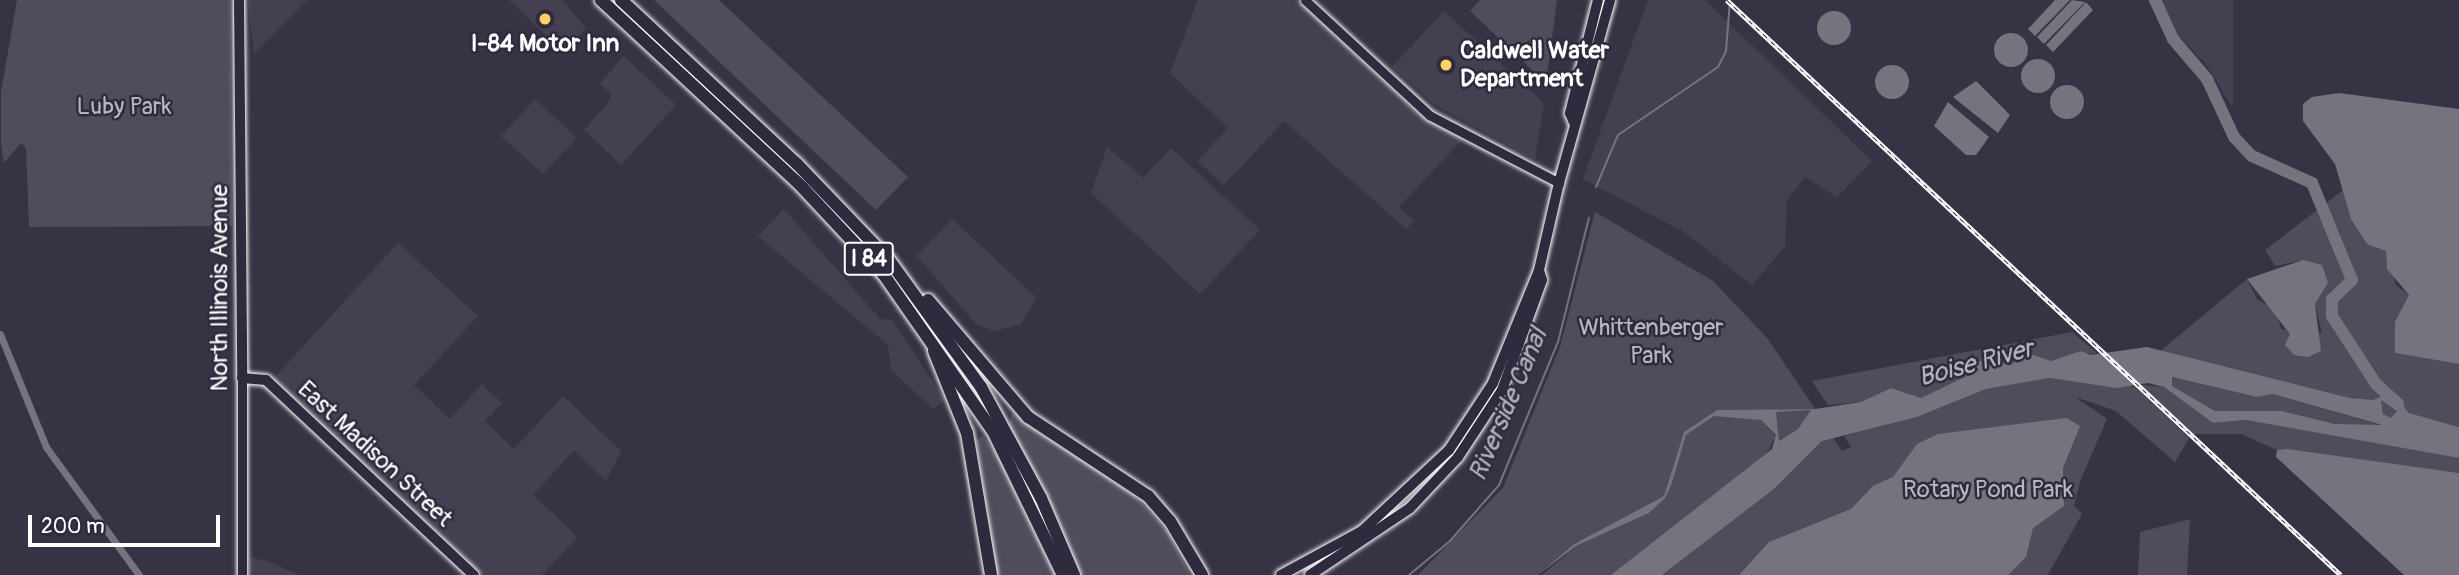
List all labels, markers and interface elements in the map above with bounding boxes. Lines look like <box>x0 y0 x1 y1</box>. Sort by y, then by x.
marker: I-84 Motor Inn <box>537 11 553 27</box>
place label: I-84 Motor Inn <box>471 30 619 58</box>
place label: Caldwell Water Department <box>1460 37 1609 93</box>
marker: Caldwell Water Department <box>1438 57 1454 73</box>
park label: Luby Park <box>77 93 171 121</box>
street label: North Illinois Avenue <box>206 185 234 391</box>
road number: I 84 <box>843 240 895 278</box>
park label: Whittenberger Park <box>1578 314 1724 370</box>
water label: Riverside Canal <box>1463 324 1555 486</box>
water label: Boise River <box>1915 334 2037 394</box>
street label: East Madison Street <box>292 375 458 533</box>
park label: Rotary Pond Park <box>1903 476 2073 504</box>
scale bar <box>32 502 224 546</box>
text: 200 m <box>41 513 105 540</box>

